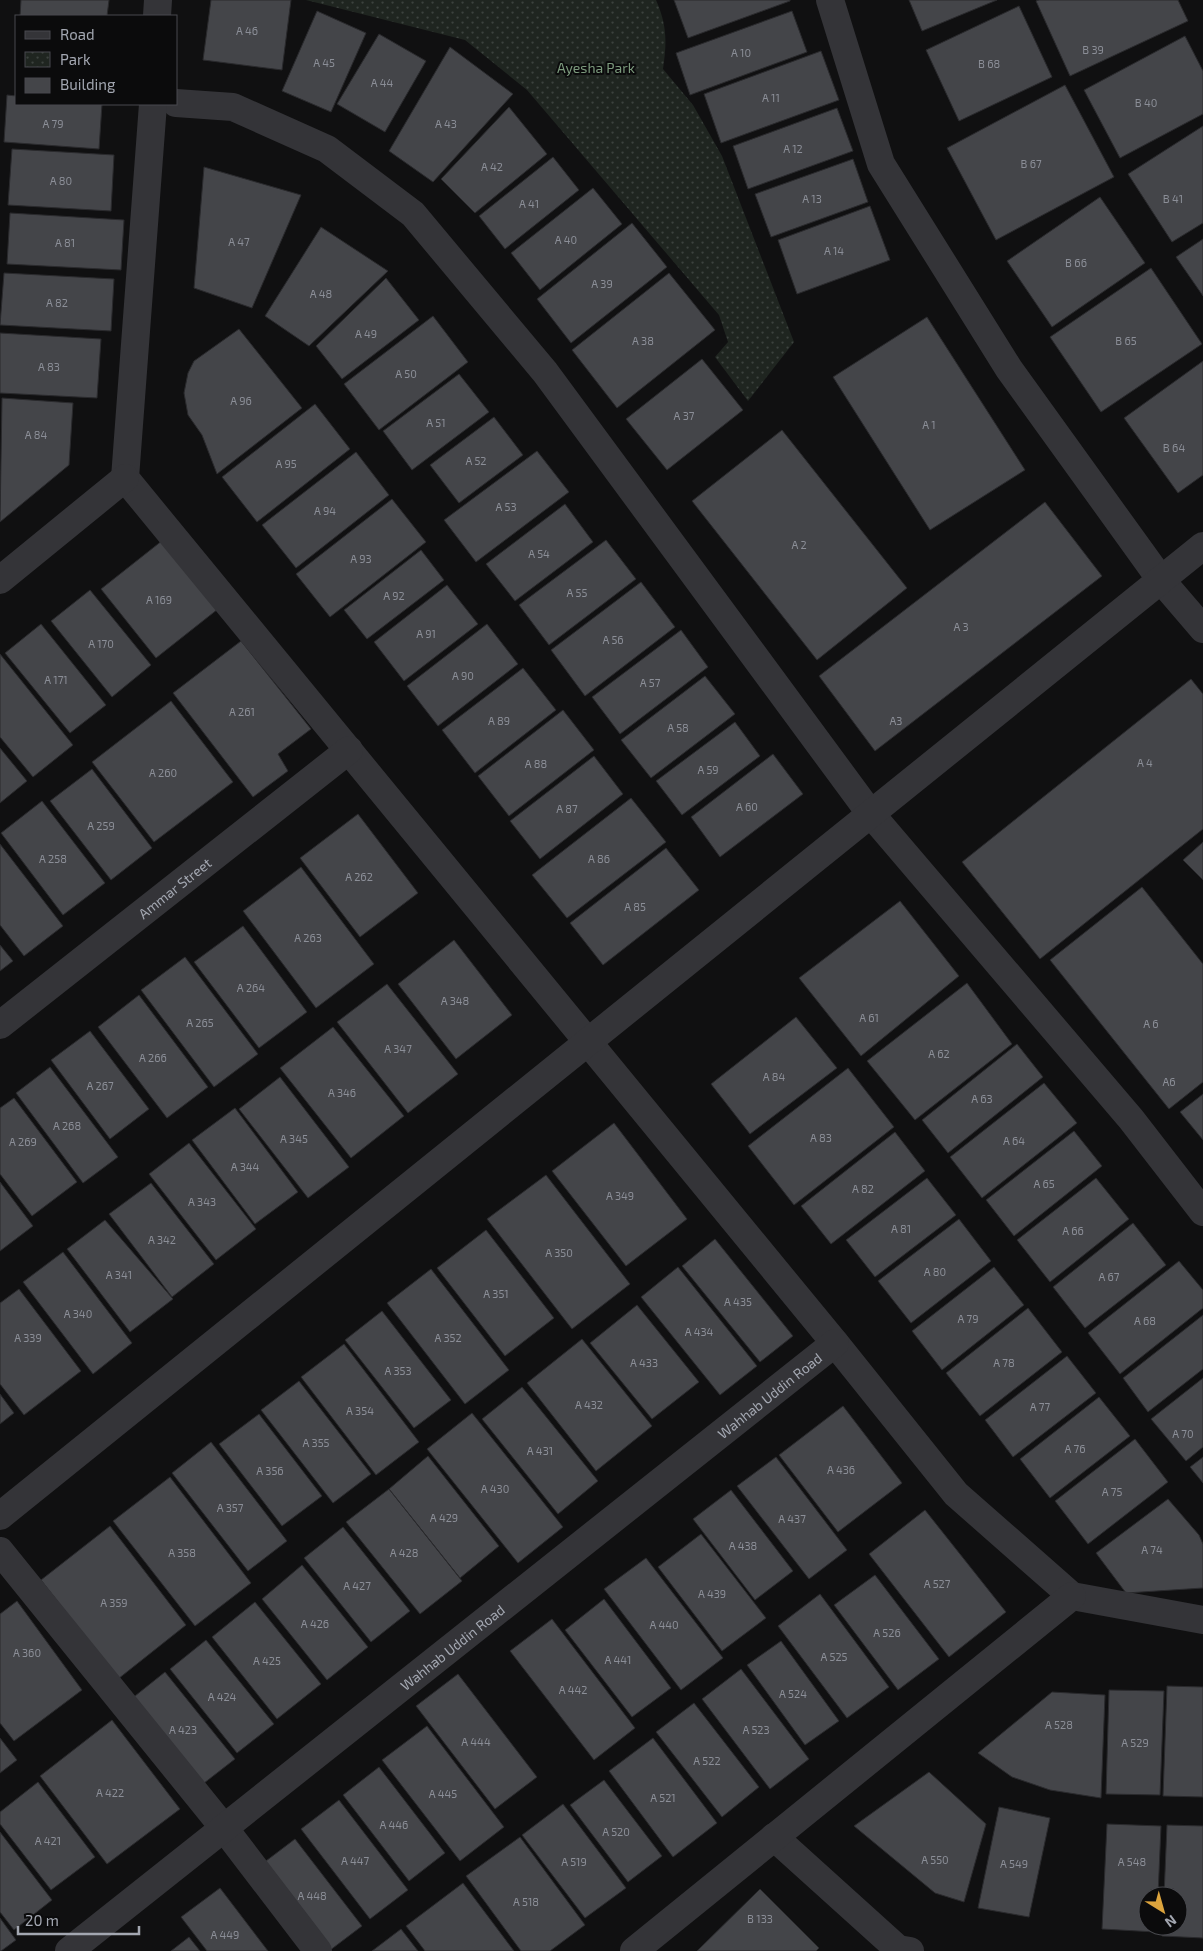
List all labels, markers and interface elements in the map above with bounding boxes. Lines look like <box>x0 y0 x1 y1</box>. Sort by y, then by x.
legend <box>15 15 178 105</box>
house number: A 46 <box>236 24 258 37</box>
text: Road <box>60 25 95 43</box>
house number: B 39 <box>1082 43 1104 56</box>
house number: A 10 <box>731 46 751 59</box>
text: Park <box>60 50 91 68</box>
house number: A 45 <box>313 56 335 69</box>
house number: B 68 <box>978 57 1000 70</box>
park label: Ayesha Park <box>557 59 635 76</box>
text: Building <box>60 75 116 93</box>
house number: A 44 <box>371 76 394 89</box>
house number: A 11 <box>762 91 780 104</box>
house number: B 40 <box>1135 96 1157 109</box>
house number: A 79 <box>43 117 63 130</box>
house number: A 43 <box>435 117 457 130</box>
house number: A 12 <box>783 142 803 155</box>
house number: B 67 <box>1020 157 1042 170</box>
house number: A 42 <box>481 160 503 173</box>
house number: A 80 <box>50 174 72 187</box>
house number: A 13 <box>802 192 822 205</box>
house number: B 41 <box>1163 192 1183 205</box>
house number: A 41 <box>519 197 539 210</box>
house number: A 40 <box>555 233 577 246</box>
house number: A 47 <box>228 235 250 248</box>
house number: A 81 <box>55 236 75 249</box>
house number: A 14 <box>824 244 844 257</box>
house number: B 66 <box>1065 256 1087 269</box>
house number: A 39 <box>591 277 613 290</box>
house number: A 48 <box>310 287 332 300</box>
house number: A 82 <box>46 296 68 309</box>
house number: A 49 <box>355 327 377 340</box>
house number: A 38 <box>632 334 654 347</box>
house number: B 65 <box>1115 334 1137 347</box>
house number: A 83 <box>38 360 60 373</box>
house number: A 50 <box>395 367 417 380</box>
house number: A 96 <box>230 394 252 407</box>
house number: A 37 <box>674 409 695 422</box>
house number: A 51 <box>426 416 446 429</box>
house number: A 1 <box>922 418 936 431</box>
house number: A 84 <box>25 428 47 441</box>
house number: B 64 <box>1163 441 1185 454</box>
house number: A 52 <box>465 454 487 467</box>
house number: A 95 <box>275 457 297 470</box>
house number: A 53 <box>495 500 517 513</box>
house number: A 94 <box>314 504 336 517</box>
house number: A 2 <box>791 538 807 551</box>
house number: A 54 <box>528 547 550 560</box>
house number: A 93 <box>350 552 372 565</box>
house number: A 55 <box>567 586 588 599</box>
house number: A 92 <box>383 589 405 602</box>
house number: A 169 <box>146 593 172 606</box>
house number: A 3 <box>953 620 969 633</box>
house number: A 91 <box>416 627 436 640</box>
house number: A 56 <box>602 633 624 646</box>
house number: A 170 <box>88 637 114 650</box>
house number: A 90 <box>452 669 474 682</box>
house number: A 171 <box>44 673 68 686</box>
house number: A 57 <box>640 676 661 689</box>
house number: A 261 <box>229 705 255 718</box>
house number: A 89 <box>488 714 510 727</box>
house number: A3 <box>890 714 902 727</box>
house number: A 58 <box>667 721 689 734</box>
house number: A 4 <box>1137 756 1153 769</box>
house number: A 88 <box>525 757 547 770</box>
house number: A 59 <box>697 763 719 776</box>
house number: A 260 <box>149 766 177 779</box>
house number: A 60 <box>736 800 758 813</box>
house number: A 87 <box>556 802 578 815</box>
house number: A 259 <box>87 819 115 832</box>
house number: A 258 <box>39 852 67 865</box>
house number: A 86 <box>588 852 610 865</box>
street label: Ammar Street <box>134 854 214 922</box>
house number: A 262 <box>345 870 373 883</box>
house number: A 85 <box>624 900 646 913</box>
house number: A 263 <box>294 931 322 944</box>
house number: A 264 <box>237 981 265 994</box>
house number: A 348 <box>441 994 469 1007</box>
house number: A 61 <box>859 1011 879 1024</box>
house number: A 265 <box>186 1016 214 1029</box>
house number: A 6 <box>1143 1017 1159 1030</box>
house number: A 347 <box>384 1042 412 1055</box>
house number: A 62 <box>928 1047 950 1060</box>
house number: A 266 <box>139 1051 167 1064</box>
house number: A 84 <box>763 1070 785 1083</box>
house number: A6 <box>1162 1075 1176 1088</box>
house number: A 267 <box>86 1079 114 1092</box>
house number: A 346 <box>328 1086 356 1099</box>
house number: A 63 <box>971 1092 993 1105</box>
house number: A 268 <box>53 1119 81 1132</box>
house number: A 83 <box>810 1131 832 1144</box>
house number: A 345 <box>280 1132 308 1145</box>
house number: A 64 <box>1003 1134 1025 1147</box>
house number: A 269 <box>9 1135 37 1148</box>
house number: A 344 <box>231 1160 260 1173</box>
house number: A 65 <box>1033 1177 1055 1190</box>
house number: A 82 <box>852 1182 874 1195</box>
house number: A 349 <box>606 1189 634 1202</box>
house number: A 343 <box>188 1195 216 1208</box>
house number: A 81 <box>891 1222 911 1235</box>
house number: A 66 <box>1062 1224 1084 1237</box>
house number: A 342 <box>148 1233 176 1246</box>
house number: A 350 <box>545 1246 573 1259</box>
house number: A 80 <box>924 1265 946 1278</box>
house number: A 341 <box>106 1268 132 1281</box>
house number: A 67 <box>1099 1270 1120 1283</box>
house number: A 351 <box>483 1287 509 1300</box>
house number: A 435 <box>724 1295 752 1308</box>
house number: A 340 <box>64 1307 92 1320</box>
house number: A 79 <box>958 1312 978 1325</box>
house number: A 68 <box>1134 1314 1156 1327</box>
house number: A 434 <box>685 1325 714 1338</box>
house number: A 339 <box>14 1331 42 1344</box>
house number: A 352 <box>434 1331 462 1344</box>
street label: Wahhab Uddin Road <box>714 1349 825 1442</box>
house number: A 433 <box>630 1356 658 1369</box>
house number: A 78 <box>993 1356 1015 1369</box>
house number: A 353 <box>384 1364 412 1377</box>
house number: A 432 <box>575 1398 603 1411</box>
house number: A 77 <box>1030 1400 1051 1413</box>
house number: A 354 <box>346 1404 374 1417</box>
house number: A 70 <box>1172 1427 1194 1440</box>
house number: A 355 <box>303 1436 330 1449</box>
house number: A 76 <box>1065 1442 1085 1455</box>
house number: A 431 <box>527 1444 553 1457</box>
house number: A 436 <box>827 1463 855 1476</box>
house number: A 356 <box>256 1464 284 1477</box>
house number: A 430 <box>481 1482 509 1495</box>
house number: A 75 <box>1102 1485 1122 1498</box>
house number: A 357 <box>217 1501 244 1514</box>
house number: A 429 <box>430 1511 458 1524</box>
house number: A 437 <box>778 1512 806 1525</box>
house number: A 438 <box>729 1539 757 1552</box>
house number: A 74 <box>1141 1543 1163 1556</box>
house number: A 358 <box>168 1546 196 1559</box>
house number: A 428 <box>390 1546 418 1559</box>
house number: A 527 <box>924 1577 951 1590</box>
house number: A 427 <box>343 1579 371 1592</box>
house number: A 439 <box>698 1587 726 1600</box>
house number: A 359 <box>100 1596 128 1609</box>
street label: Wahhab Uddin Road <box>396 1600 508 1694</box>
house number: A 426 <box>301 1617 329 1630</box>
house number: A 440 <box>649 1618 679 1631</box>
house number: A 526 <box>873 1626 901 1639</box>
house number: A 360 <box>13 1646 41 1659</box>
house number: A 525 <box>820 1650 848 1663</box>
house number: A 441 <box>605 1653 631 1666</box>
house number: A 425 <box>253 1654 281 1667</box>
house number: A 442 <box>559 1683 587 1696</box>
house number: A 524 <box>779 1687 807 1700</box>
house number: A 424 <box>208 1690 237 1703</box>
house number: A 528 <box>1045 1718 1073 1731</box>
house number: A 423 <box>169 1723 197 1736</box>
house number: A 523 <box>742 1723 770 1736</box>
house number: A 444 <box>461 1735 491 1748</box>
house number: A 529 <box>1121 1736 1149 1749</box>
house number: A 522 <box>693 1754 721 1767</box>
house number: A 422 <box>96 1786 124 1799</box>
house number: A 445 <box>429 1787 457 1800</box>
house number: A 521 <box>650 1791 676 1804</box>
house number: A 446 <box>380 1818 408 1831</box>
house number: A 520 <box>602 1825 630 1838</box>
house number: A 421 <box>35 1834 61 1847</box>
house number: A 550 <box>921 1853 949 1866</box>
house number: A 447 <box>341 1854 369 1867</box>
house number: A 519 <box>561 1855 587 1868</box>
house number: A 548 <box>1118 1855 1146 1868</box>
house number: A 549 <box>1000 1857 1028 1870</box>
north arrow <box>1138 1886 1188 1936</box>
house number: A 448 <box>297 1889 327 1902</box>
house number: A 518 <box>513 1895 539 1908</box>
scale bar <box>18 1904 139 1936</box>
text: 20 m <box>25 1911 59 1929</box>
house number: B 133 <box>747 1912 773 1925</box>
text: N <box>1162 1912 1180 1932</box>
house number: A 449 <box>211 1928 239 1941</box>

